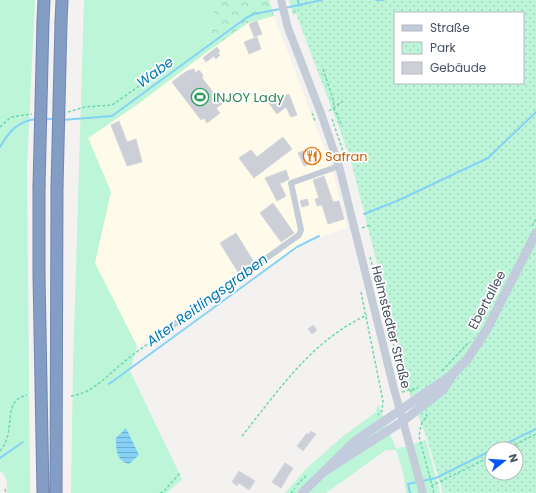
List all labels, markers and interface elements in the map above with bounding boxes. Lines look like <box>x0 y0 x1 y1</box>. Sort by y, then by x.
legend <box>394 12 524 84</box>
text: Straße <box>430 19 470 36</box>
text: Park <box>430 39 457 56</box>
water label: Wabe <box>132 52 178 92</box>
text: Gebäude <box>430 59 486 76</box>
sports icon: INJOY Lady <box>190 87 210 107</box>
place label: INJOY Lady <box>213 88 285 107</box>
restaurant icon: Safran <box>302 146 322 166</box>
place label: Safran <box>325 147 368 166</box>
water label: Alter Reitlingsgraben <box>141 249 272 351</box>
street label: Helmstedter Straße <box>367 264 415 390</box>
street label: Ebertallee <box>463 267 511 333</box>
north arrow <box>484 441 524 481</box>
text: N <box>505 452 522 464</box>

